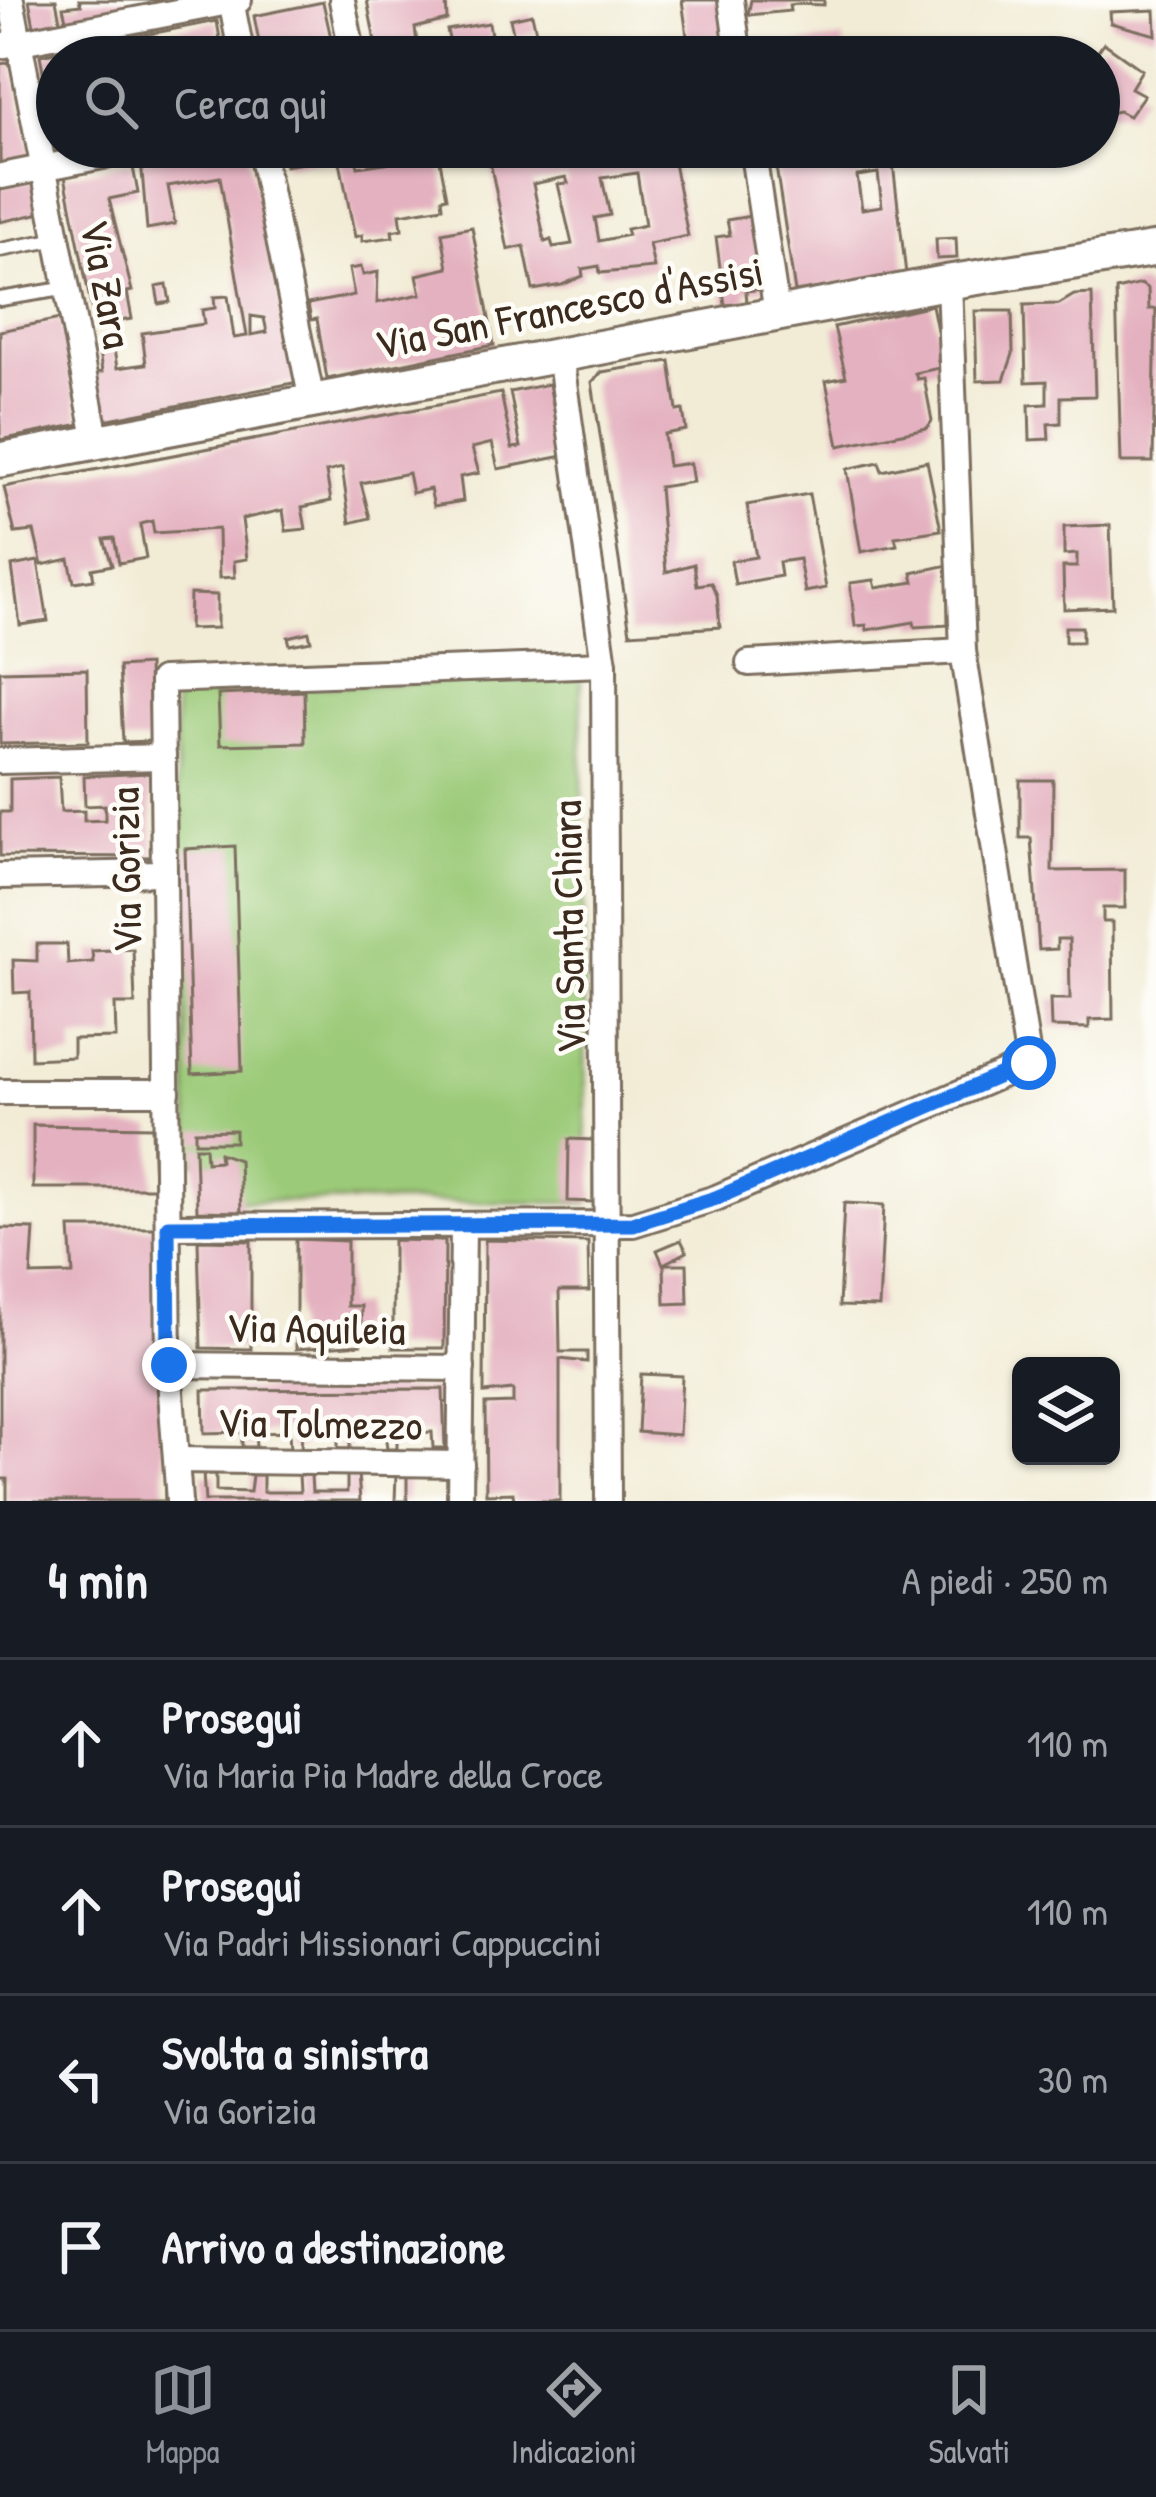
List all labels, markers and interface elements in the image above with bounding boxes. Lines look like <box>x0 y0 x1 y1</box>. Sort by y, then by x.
search box <box>36 36 1120 168</box>
icon: search <box>78 69 144 135</box>
text: Cerca qui <box>174 72 328 133</box>
street label: Via Zara <box>67 215 148 353</box>
street label: Via San Francesco d'Assisi <box>370 241 768 372</box>
street label: Via Gorizia <box>95 787 154 953</box>
street label: Via Santa Chiara <box>537 800 598 1054</box>
route start <box>1002 1036 1056 1090</box>
street label: Via Aquileia <box>226 1297 406 1358</box>
route end <box>142 1338 196 1392</box>
map controls <box>1012 1357 1120 1465</box>
button: layers <box>1012 1357 1120 1465</box>
street label: Via Tolmezzo <box>217 1392 423 1453</box>
text: 4 min <box>48 1545 148 1614</box>
text: A piedi · 250 m <box>902 1553 1108 1606</box>
text: Prosegui <box>162 1686 302 1747</box>
icon: ahead <box>48 1710 114 1776</box>
text: 110 m <box>1027 1716 1108 1769</box>
text: Via Maria Pia Madre della Croce <box>162 1747 603 1800</box>
text: Prosegui <box>162 1854 302 1915</box>
icon: ahead <box>48 1878 114 1944</box>
text: 110 m <box>1027 1884 1108 1937</box>
text: Via Padri Missionari Cappuccini <box>162 1915 602 1968</box>
text: Svolta a sinistra <box>162 2022 428 2083</box>
icon: left <box>48 2046 114 2112</box>
text: 30 m <box>1038 2052 1108 2105</box>
text: Via Gorizia <box>162 2083 316 2136</box>
icon: arrive <box>48 2214 114 2280</box>
text: Arrivo a destinazione <box>162 2216 505 2277</box>
tab: Mappa <box>146 2357 220 2473</box>
tab: Indicazioni <box>511 2357 637 2473</box>
tab: Salvati <box>928 2357 1010 2473</box>

